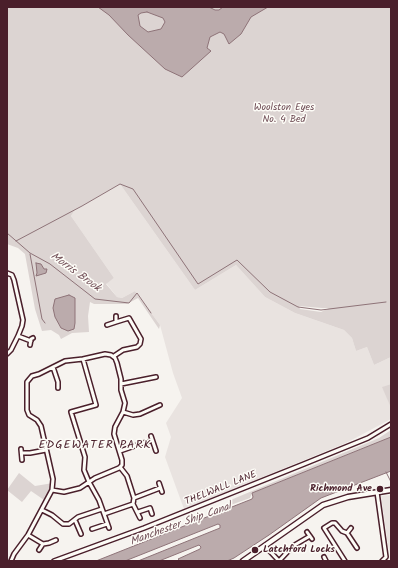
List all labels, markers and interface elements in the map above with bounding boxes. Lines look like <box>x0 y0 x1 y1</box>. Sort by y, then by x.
park label: Woolston Eyes No. 4 Bed <box>254 102 314 126</box>
water label: Morris Brook <box>47 250 103 296</box>
district label: EDGEWATER PARK <box>39 439 151 453</box>
street label: THELWALL LANE <box>183 469 259 509</box>
place label: Richmond Ave <box>310 483 372 495</box>
marker: Richmond Ave <box>375 484 385 494</box>
water label: Manchester Ship Canal <box>129 501 233 549</box>
place label: Latchford Locks <box>263 544 335 556</box>
marker: Latchford Locks <box>250 545 260 555</box>

